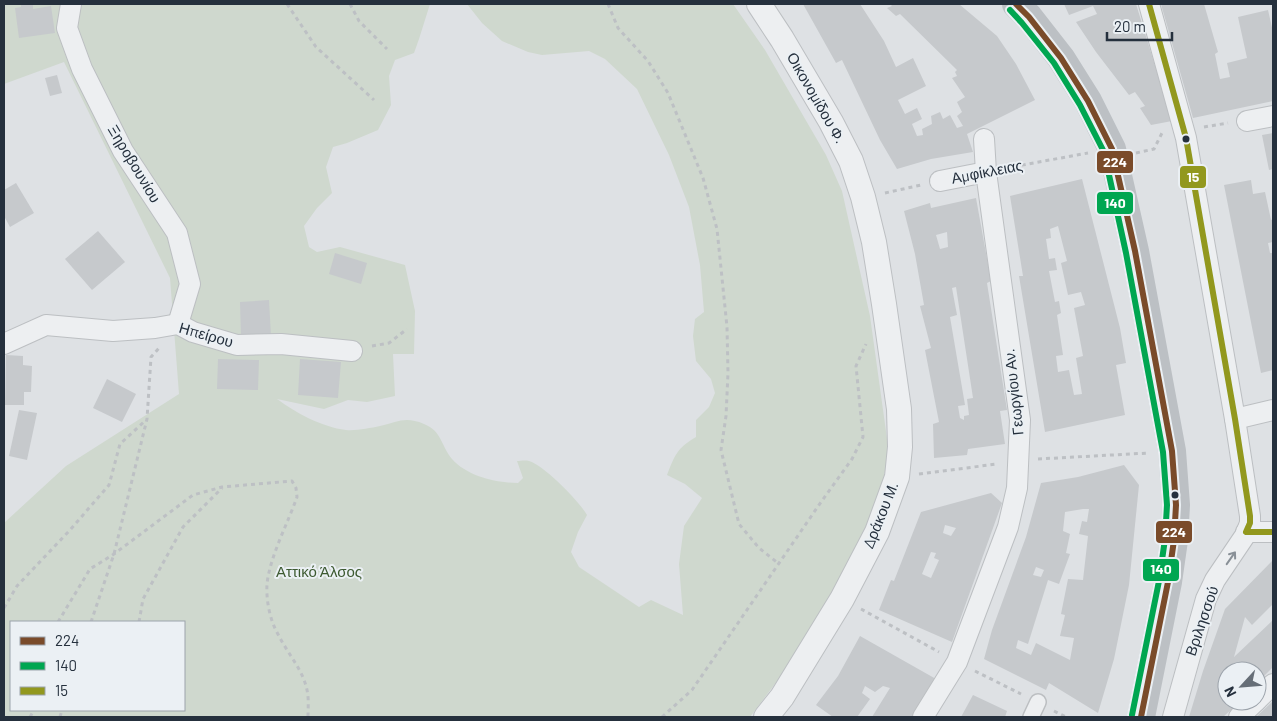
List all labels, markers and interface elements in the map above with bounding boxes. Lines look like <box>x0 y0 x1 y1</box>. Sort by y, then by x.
scale bar <box>1107 10 1172 42</box>
text: 20 m <box>1114 17 1146 35</box>
street label: Οικονομίδου Φ. <box>784 49 850 146</box>
street label: Ξηροβουνίου <box>105 121 165 206</box>
unlabelled marker <box>1181 134 1191 144</box>
line badge: 224 <box>1096 150 1134 174</box>
text: 224 <box>1103 153 1127 170</box>
street label: Αμφίκλειας <box>950 155 1024 187</box>
line badge: 15 <box>1179 165 1207 189</box>
text: 15 <box>1187 168 1200 185</box>
line badge: 140 <box>1096 191 1134 215</box>
text: 140 <box>1104 194 1126 211</box>
street label: Ηπείρου <box>177 318 235 350</box>
street label: Γεωργίου Αν. <box>1000 348 1027 436</box>
street label: Δράκου Μ. <box>859 479 902 551</box>
unlabelled marker <box>1170 490 1180 500</box>
line badge: 224 <box>1155 520 1193 544</box>
text: 224 <box>1162 523 1186 540</box>
one-way arrow <box>1226 551 1236 565</box>
line badge: 140 <box>1142 558 1180 582</box>
text: 140 <box>1150 560 1172 577</box>
park label: Αττικό Άλσος <box>276 562 362 580</box>
street label: Βριλησσού <box>1181 583 1221 658</box>
legend <box>10 621 185 711</box>
text: 224 <box>55 631 79 649</box>
text: 140 <box>55 656 77 674</box>
north arrow <box>1217 661 1267 711</box>
text: 15 <box>55 681 68 699</box>
text: N <box>1220 684 1240 700</box>

